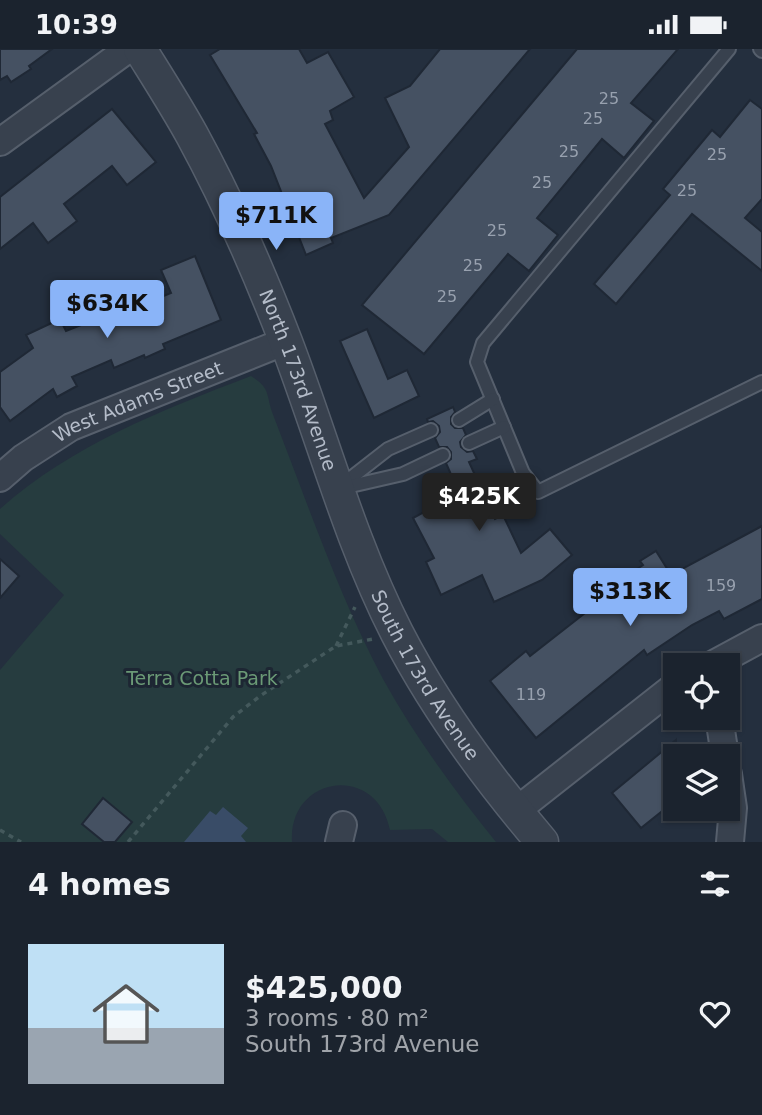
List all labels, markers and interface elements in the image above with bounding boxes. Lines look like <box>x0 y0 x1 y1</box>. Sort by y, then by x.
text: 10:39 <box>35 10 118 40</box>
house number: 25 <box>599 89 619 108</box>
house number: 25 <box>583 109 603 128</box>
house number: 25 <box>559 142 579 161</box>
house number: 25 <box>707 145 727 164</box>
house number: 25 <box>532 173 552 192</box>
house number: 25 <box>677 181 697 200</box>
pin: $711K <box>227 193 325 252</box>
text: $711K <box>235 202 317 228</box>
house number: 25 <box>487 221 507 240</box>
house number: 25 <box>463 256 483 275</box>
pin: $634K <box>58 281 156 340</box>
street label: North 173rd Avenue <box>255 286 341 474</box>
house number: 25 <box>437 287 457 306</box>
text: $634K <box>66 290 148 316</box>
street label: West Adams Street <box>49 357 226 447</box>
pin: $425K <box>430 473 528 533</box>
text: $425K <box>438 483 520 509</box>
pin: $313K <box>581 569 679 628</box>
house number: 159 <box>706 576 736 595</box>
text: $313K <box>589 578 671 604</box>
street label: South 173rd Avenue <box>367 586 484 764</box>
map controls <box>663 653 740 821</box>
button: locate <box>663 653 740 730</box>
park label: Terra Cotta Park <box>125 667 278 689</box>
house number: 119 <box>516 685 546 704</box>
button: layers <box>663 744 740 821</box>
icon: filters <box>696 865 734 903</box>
text: 4 homes <box>28 867 171 902</box>
text: $425,000 <box>245 970 403 1005</box>
icon: home <box>84 972 168 1056</box>
icon: heart <box>696 995 734 1033</box>
text: 3 rooms · 80 m² <box>245 1005 429 1031</box>
text: South 173rd Avenue <box>245 1031 479 1057</box>

